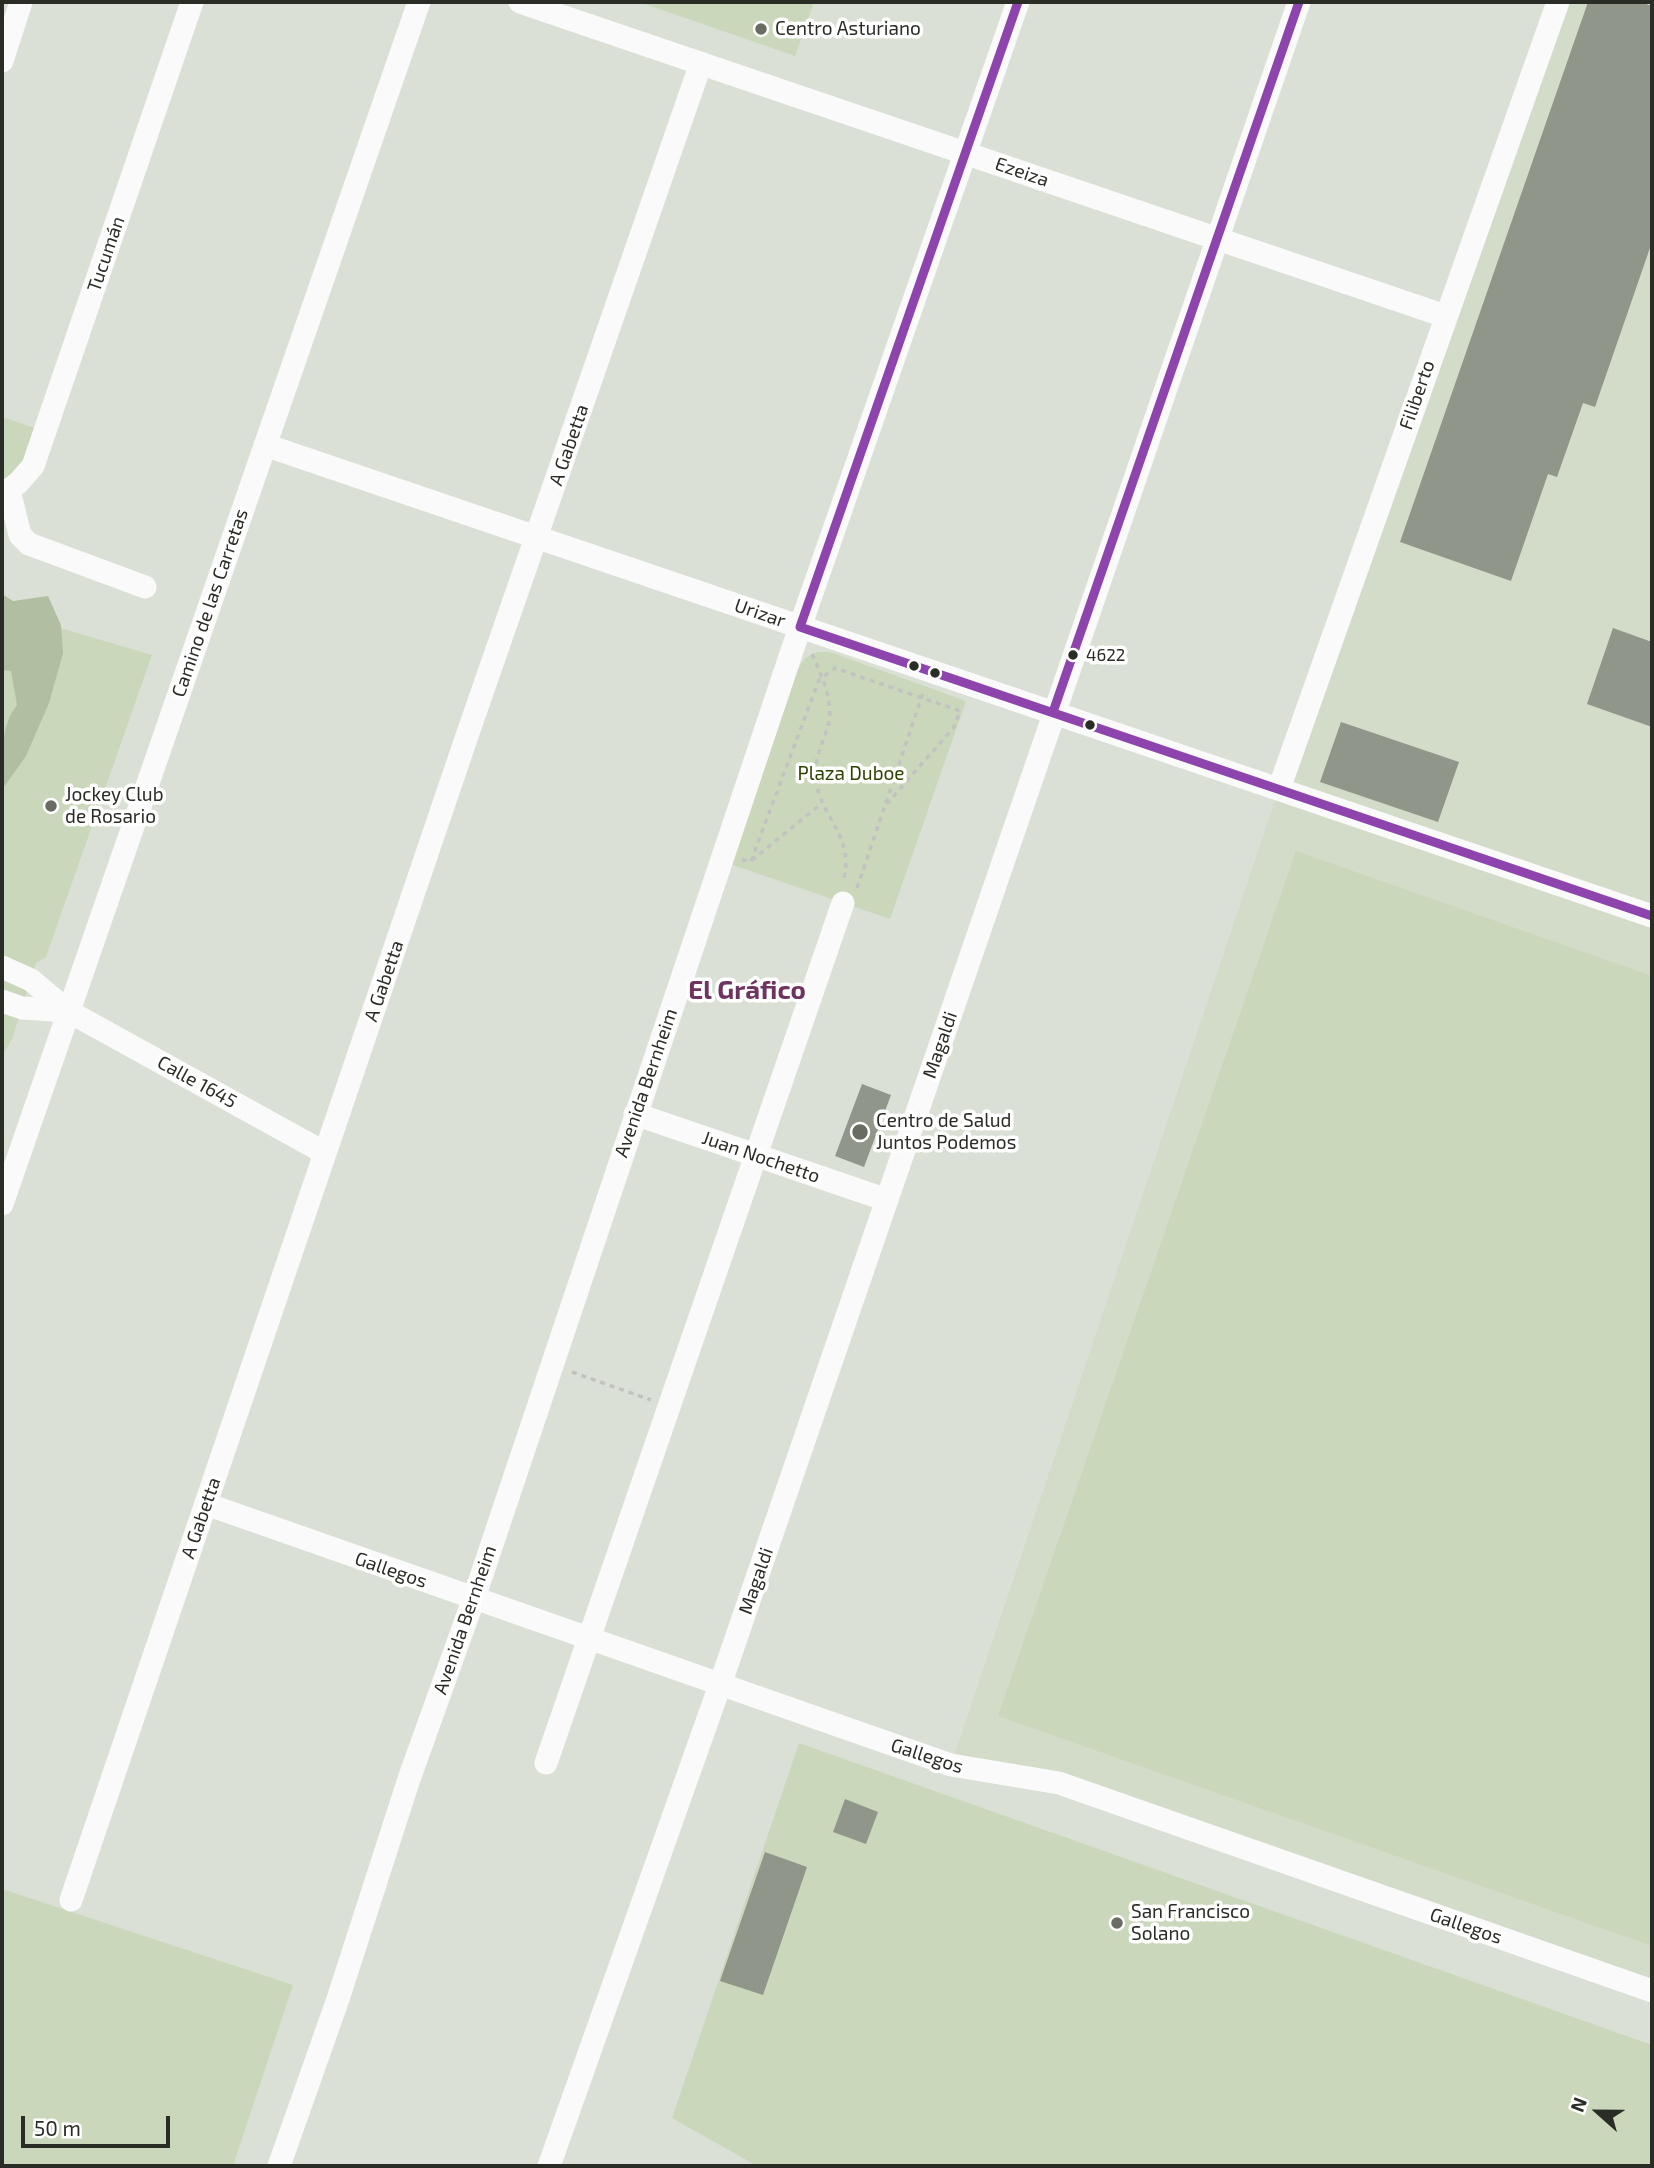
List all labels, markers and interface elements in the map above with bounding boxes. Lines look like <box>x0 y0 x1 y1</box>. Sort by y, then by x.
place label: Centro Asturiano <box>775 18 921 40</box>
marker: Centro Asturiano <box>753 21 769 37</box>
street label: Ezeiza <box>992 152 1052 192</box>
street label: Tucumán <box>82 213 130 295</box>
street label: Filiberto <box>1395 357 1439 433</box>
street label: A Gabetta <box>544 401 594 489</box>
street label: Camino de las Carretas <box>167 506 253 700</box>
street label: Urizar <box>731 594 789 632</box>
place label: 4622 <box>1086 645 1125 665</box>
marker: 4622 <box>1066 648 1080 662</box>
unlabelled marker <box>907 659 921 673</box>
unlabelled marker <box>928 666 942 680</box>
unlabelled marker <box>1083 718 1097 732</box>
park label: Plaza Duboe <box>798 763 904 785</box>
place label: Jockey Club de Rosario <box>65 784 163 828</box>
marker: Jockey Club de Rosario <box>43 798 59 814</box>
street label: A Gabetta <box>359 937 409 1025</box>
district label: El Gráfico <box>688 974 806 1006</box>
street label: Avenida Bernheim <box>610 1005 682 1161</box>
street label: Magaldi <box>918 1009 962 1081</box>
street label: Calle 1645 <box>153 1051 241 1113</box>
place label: Centro de Salud Juntos Podemos <box>876 1110 1016 1154</box>
marker: Centro de Salud Juntos Podemos <box>850 1122 870 1142</box>
street label: Juan Nochetto <box>699 1126 823 1188</box>
street label: A Gabetta <box>176 1474 226 1562</box>
street label: Avenida Bernheim <box>429 1542 501 1698</box>
street label: Magaldi <box>734 1545 778 1617</box>
street label: Gallegos <box>352 1547 430 1593</box>
street label: Gallegos <box>888 1734 966 1778</box>
place label: San Francisco Solano <box>1131 1901 1250 1945</box>
street label: Gallegos <box>1427 1903 1505 1949</box>
marker: San Francisco Solano <box>1109 1915 1125 1931</box>
north arrow <box>1563 2077 1633 2147</box>
text: N <box>1565 2094 1591 2115</box>
scale bar <box>24 2102 173 2146</box>
text: 50 m <box>34 2115 81 2140</box>

